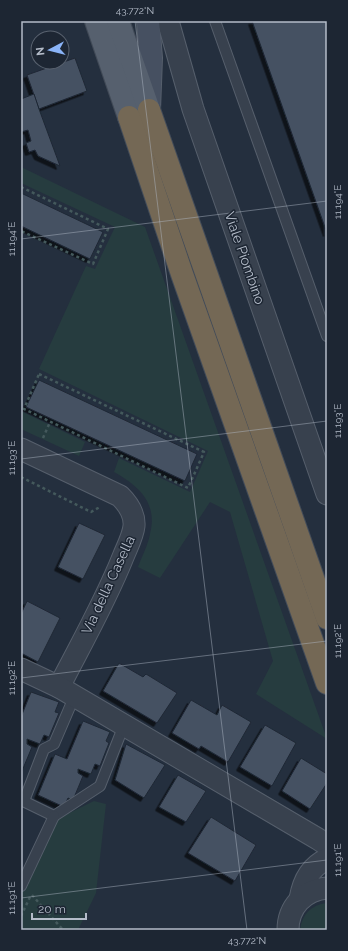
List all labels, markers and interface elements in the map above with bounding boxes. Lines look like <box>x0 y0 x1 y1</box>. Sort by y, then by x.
text: 43.772°N <box>116 5 154 16</box>
north arrow <box>30 30 70 70</box>
text: N <box>34 46 48 56</box>
text: 11.194°E <box>332 185 343 219</box>
street label: Viale Piombino <box>222 210 268 306</box>
text: 11.194°E <box>6 222 17 256</box>
text: 11.193°E <box>332 404 343 438</box>
text: 11.193°E <box>6 441 17 475</box>
street label: Via della Casella <box>78 533 138 637</box>
text: 11.192°E <box>332 624 343 658</box>
text: 11.192°E <box>6 661 17 695</box>
text: 11.191°E <box>332 843 343 877</box>
text: 11.191°E <box>6 881 17 915</box>
scale bar <box>32 895 86 921</box>
text: 20 m <box>38 902 66 916</box>
text: 43.772°N <box>228 935 266 946</box>

